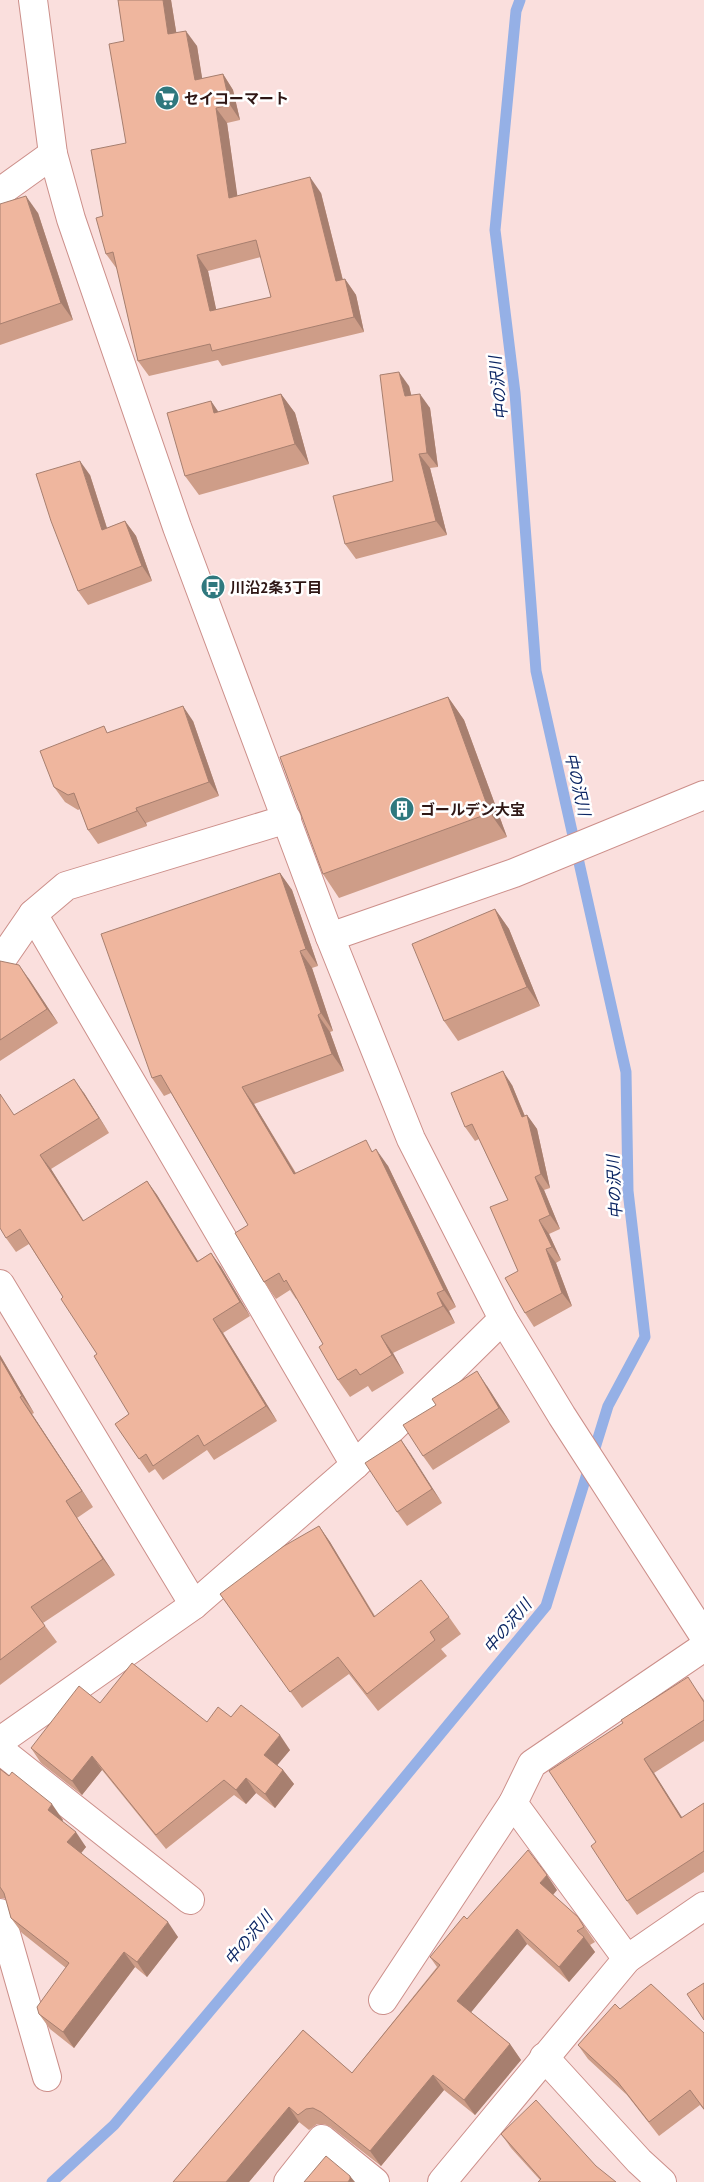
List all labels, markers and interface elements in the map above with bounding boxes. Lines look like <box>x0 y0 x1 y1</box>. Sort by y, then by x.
supermarket icon: セイコーマート <box>154 85 180 111</box>
place label: セイコーマート <box>184 89 289 108</box>
water label: 中の沢川 <box>485 353 511 421</box>
bus stop icon: 川沿2条3丁目 <box>200 574 226 600</box>
place label: 川沿2条3丁目 <box>230 578 322 597</box>
water label: 中の沢川 <box>561 751 595 819</box>
building icon: ゴールデン大宝 <box>389 796 415 822</box>
place label: ゴールデン大宝 <box>420 800 525 819</box>
water label: 中の沢川 <box>602 1153 626 1219</box>
water label: 中の沢川 <box>479 1594 537 1657</box>
water label: 中の沢川 <box>220 1906 278 1969</box>

